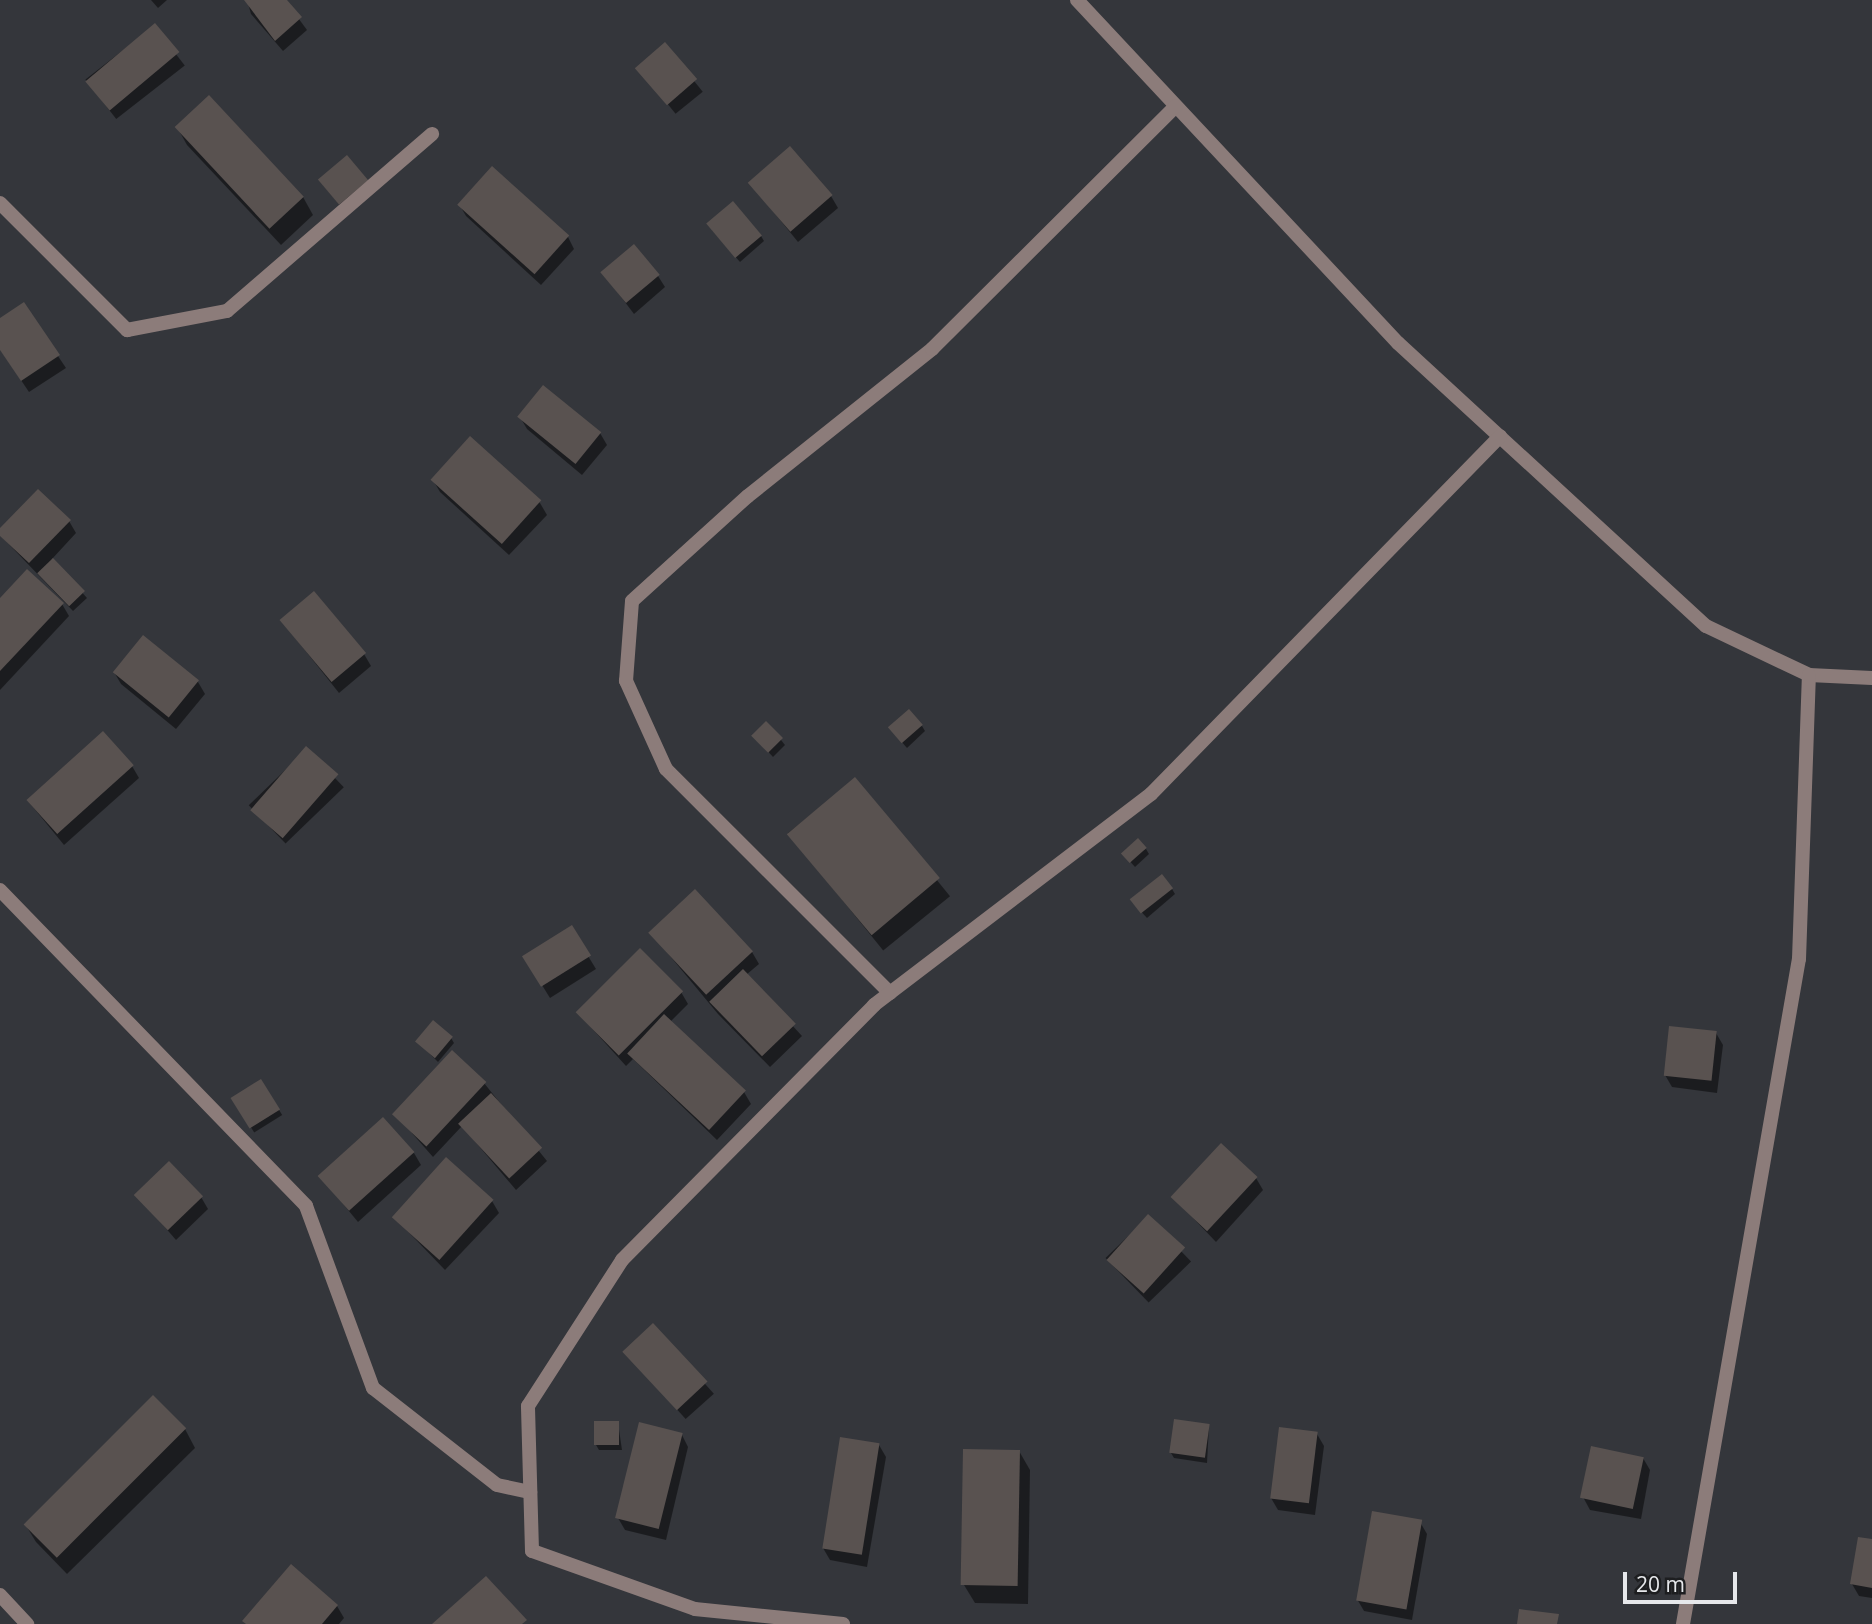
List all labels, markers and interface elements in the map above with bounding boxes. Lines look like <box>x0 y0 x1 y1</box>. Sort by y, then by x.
scale bar <box>1627 1558 1741 1602</box>
text: 20 m <box>1636 1570 1685 1598</box>

